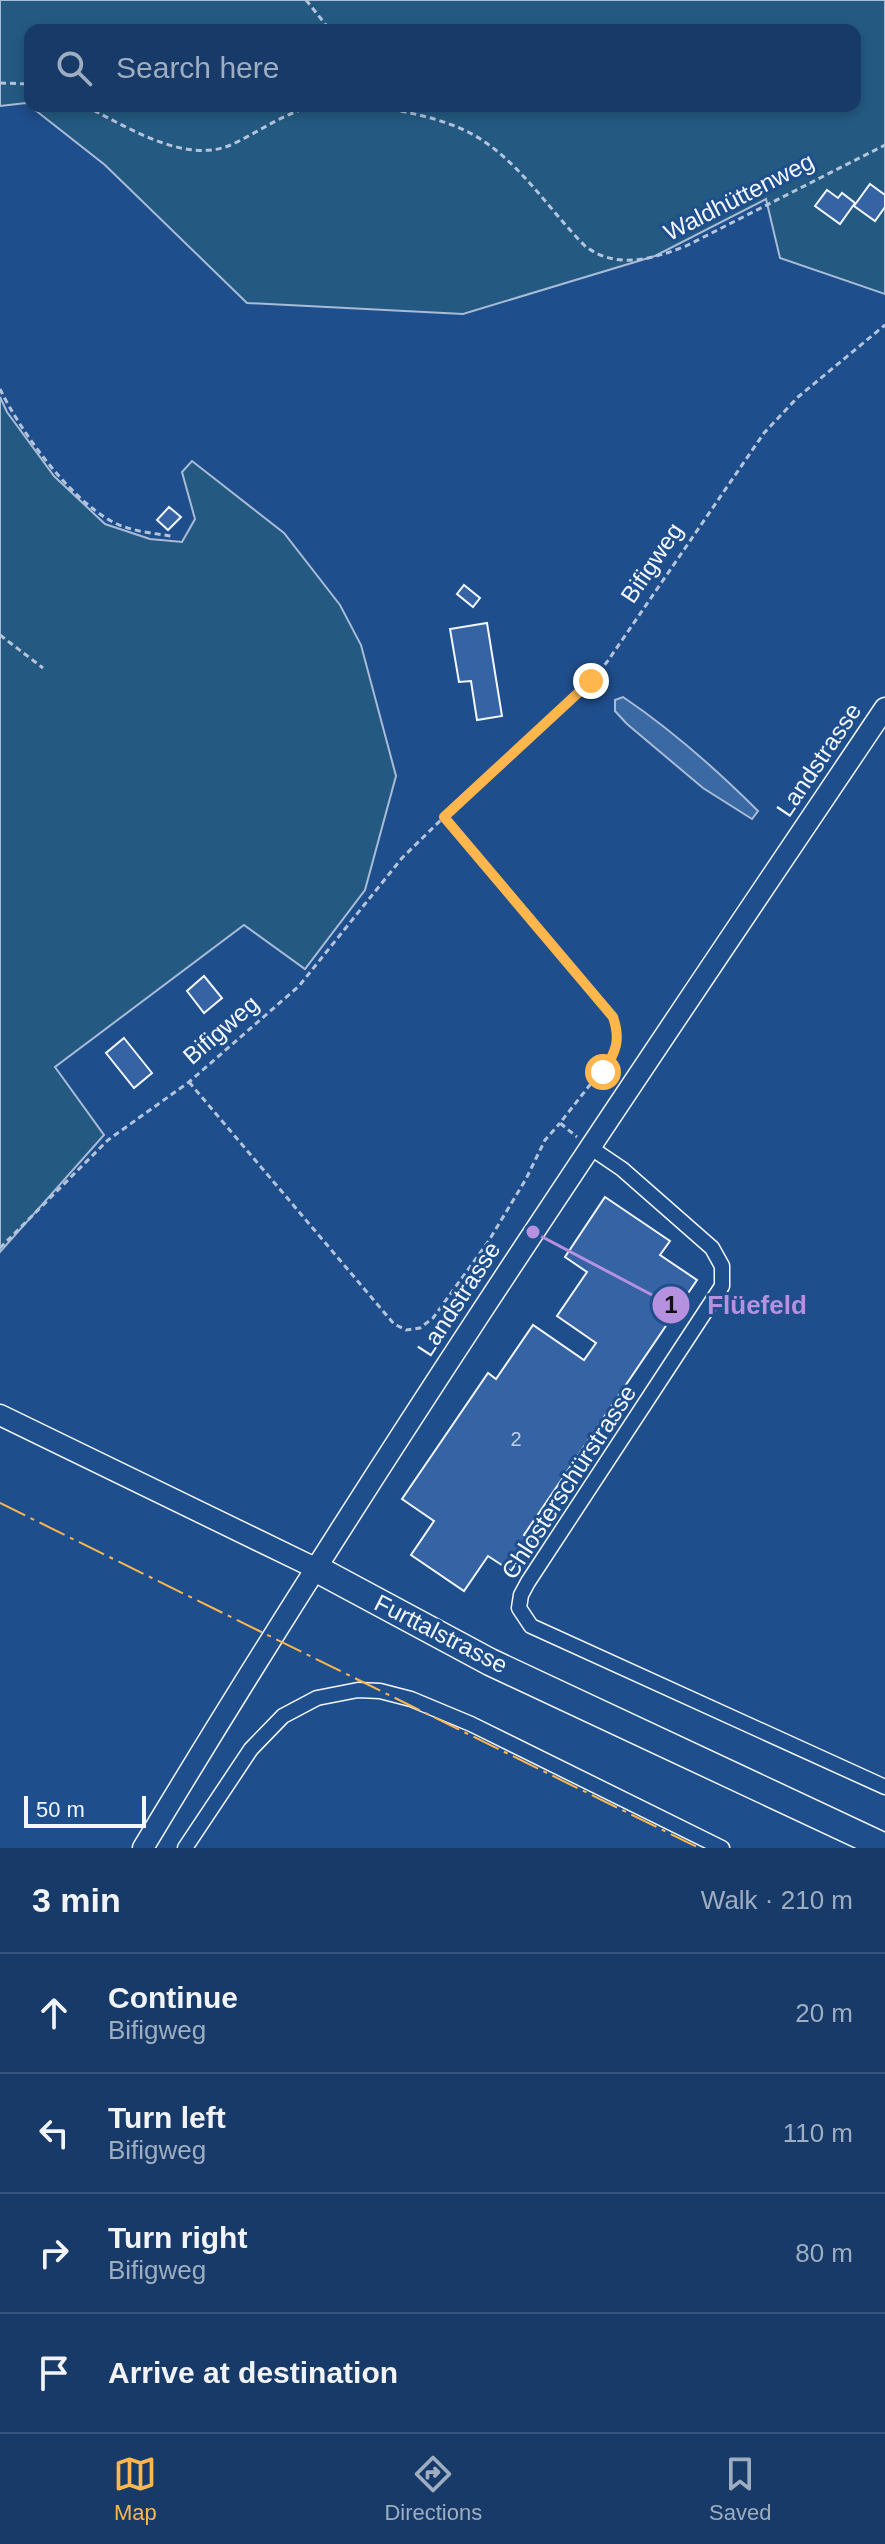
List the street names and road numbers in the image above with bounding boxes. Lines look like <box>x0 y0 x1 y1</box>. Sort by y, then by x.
street label: Waldhüttenweg <box>659 147 818 246</box>
street label: Bifigweg <box>615 518 688 608</box>
street label: Landstrasse <box>771 698 866 821</box>
street label: Bifigweg <box>178 990 264 1070</box>
street label: Landstrasse <box>412 1237 506 1361</box>
street label: Chlosterschürstrasse <box>496 1380 641 1584</box>
street label: Furttalstrasse <box>370 1589 512 1679</box>

